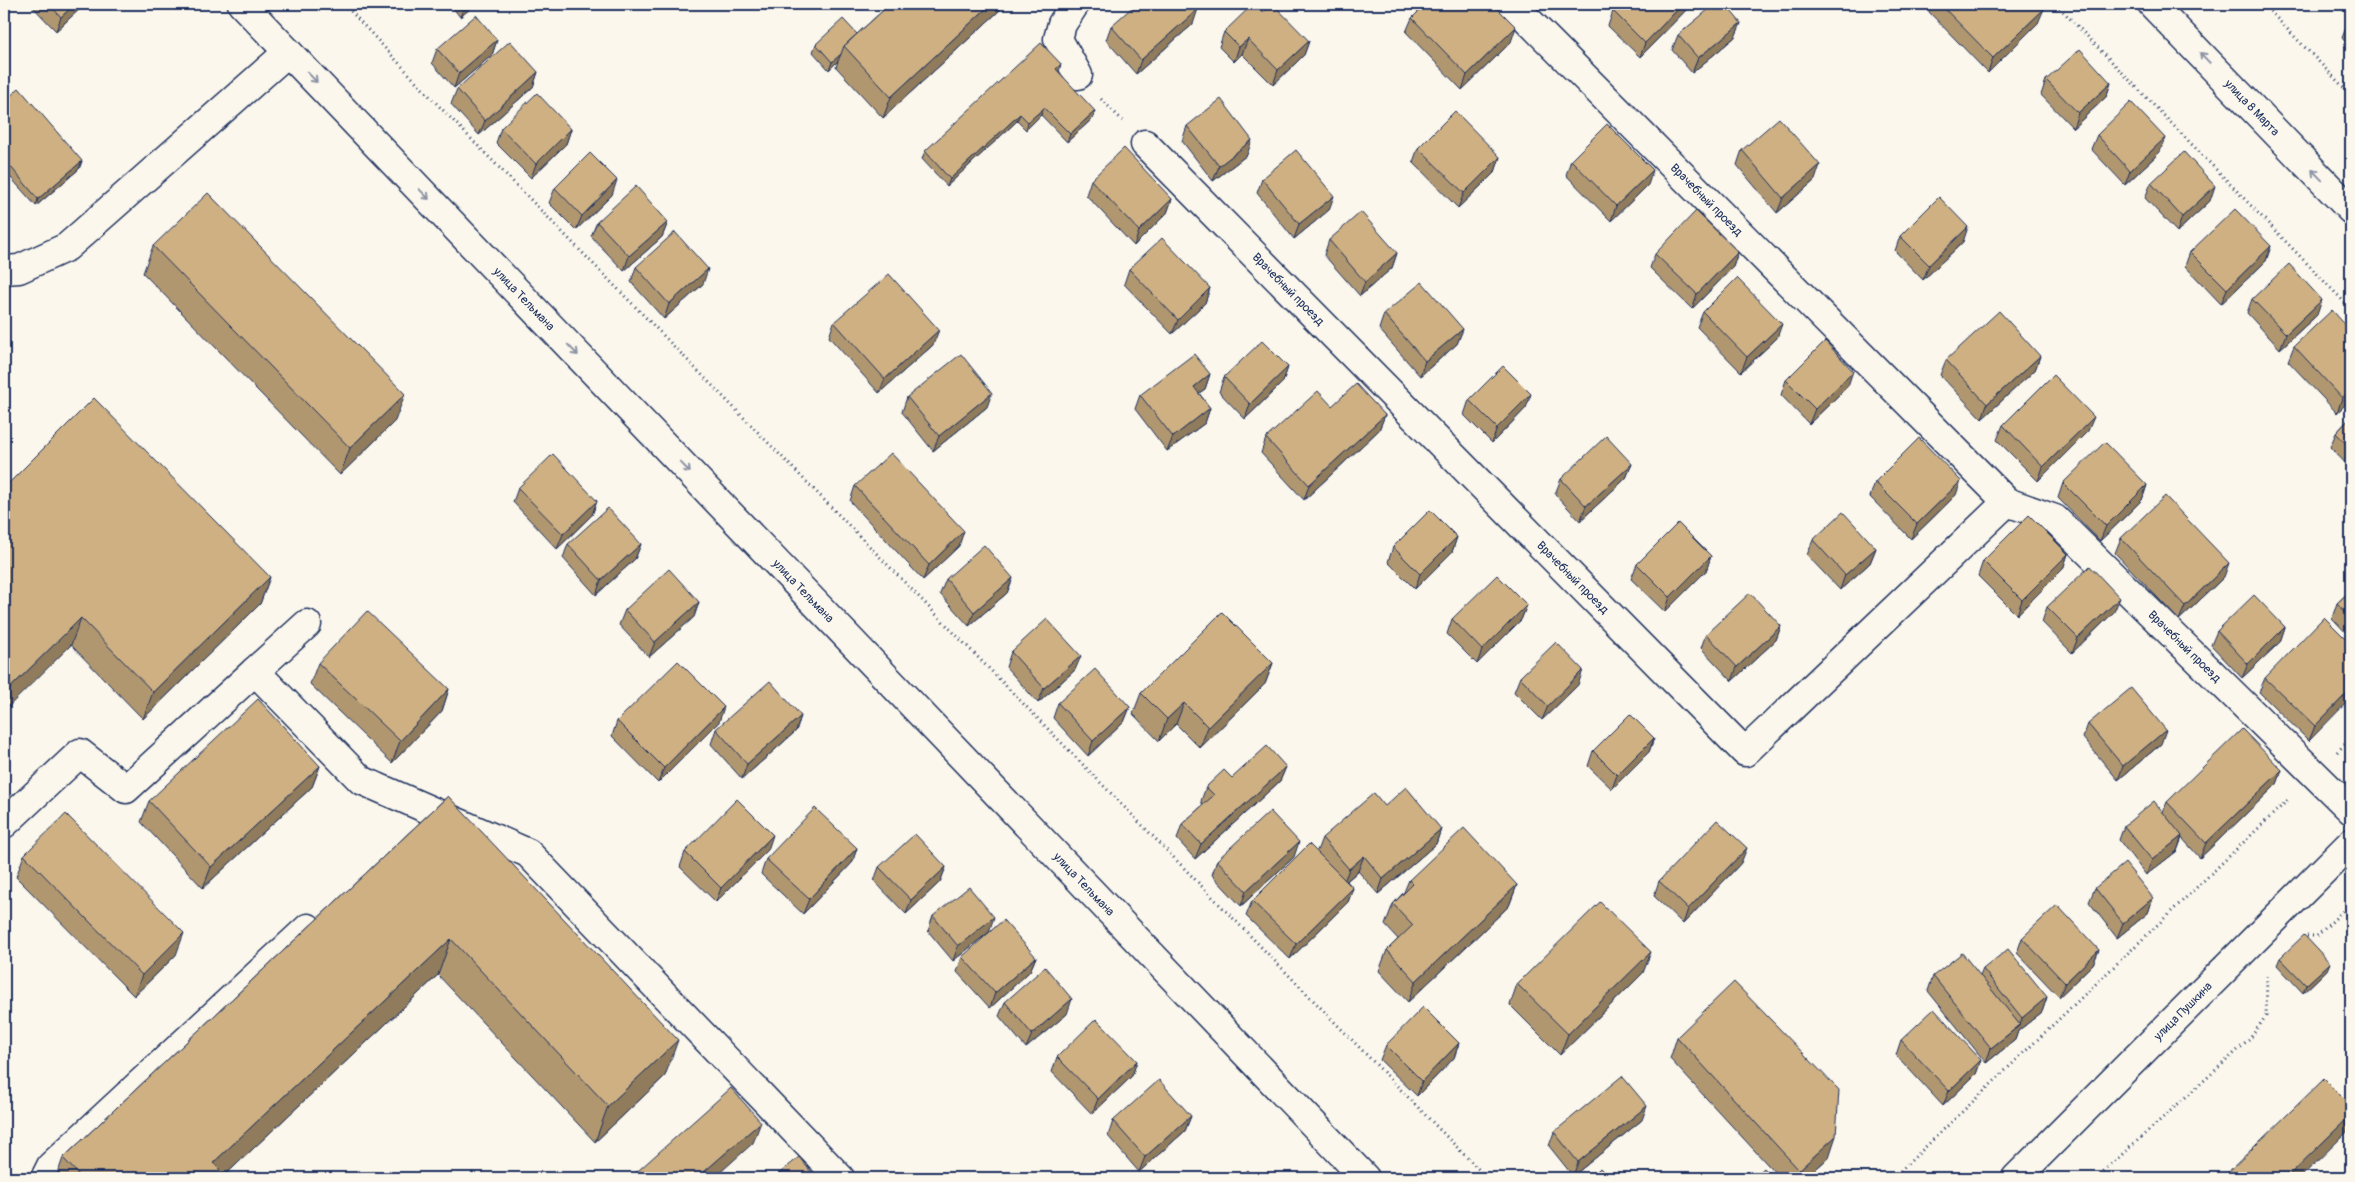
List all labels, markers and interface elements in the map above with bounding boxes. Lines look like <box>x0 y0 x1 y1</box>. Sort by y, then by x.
one-way arrow <box>2199 52 2211 64</box>
one-way arrow <box>306 71 318 83</box>
street label: улица 8 Марта <box>2220 76 2283 140</box>
street label: Врачебный проезд <box>1667 161 1746 240</box>
one-way arrow <box>2311 169 2323 181</box>
one-way arrow <box>418 188 430 201</box>
street label: Врачебный проезд <box>1249 250 1328 330</box>
street label: улица Тельмана <box>489 264 558 334</box>
one-way arrow <box>566 343 578 355</box>
one-way arrow <box>679 461 691 474</box>
street label: Врачебный проезд <box>1533 538 1612 618</box>
street label: улица Тельмана <box>768 556 837 626</box>
street label: Врачебный проезд <box>2145 608 2224 686</box>
street label: улица Тельмана <box>1049 849 1118 920</box>
street label: улица Пушкина <box>2150 979 2216 1045</box>

